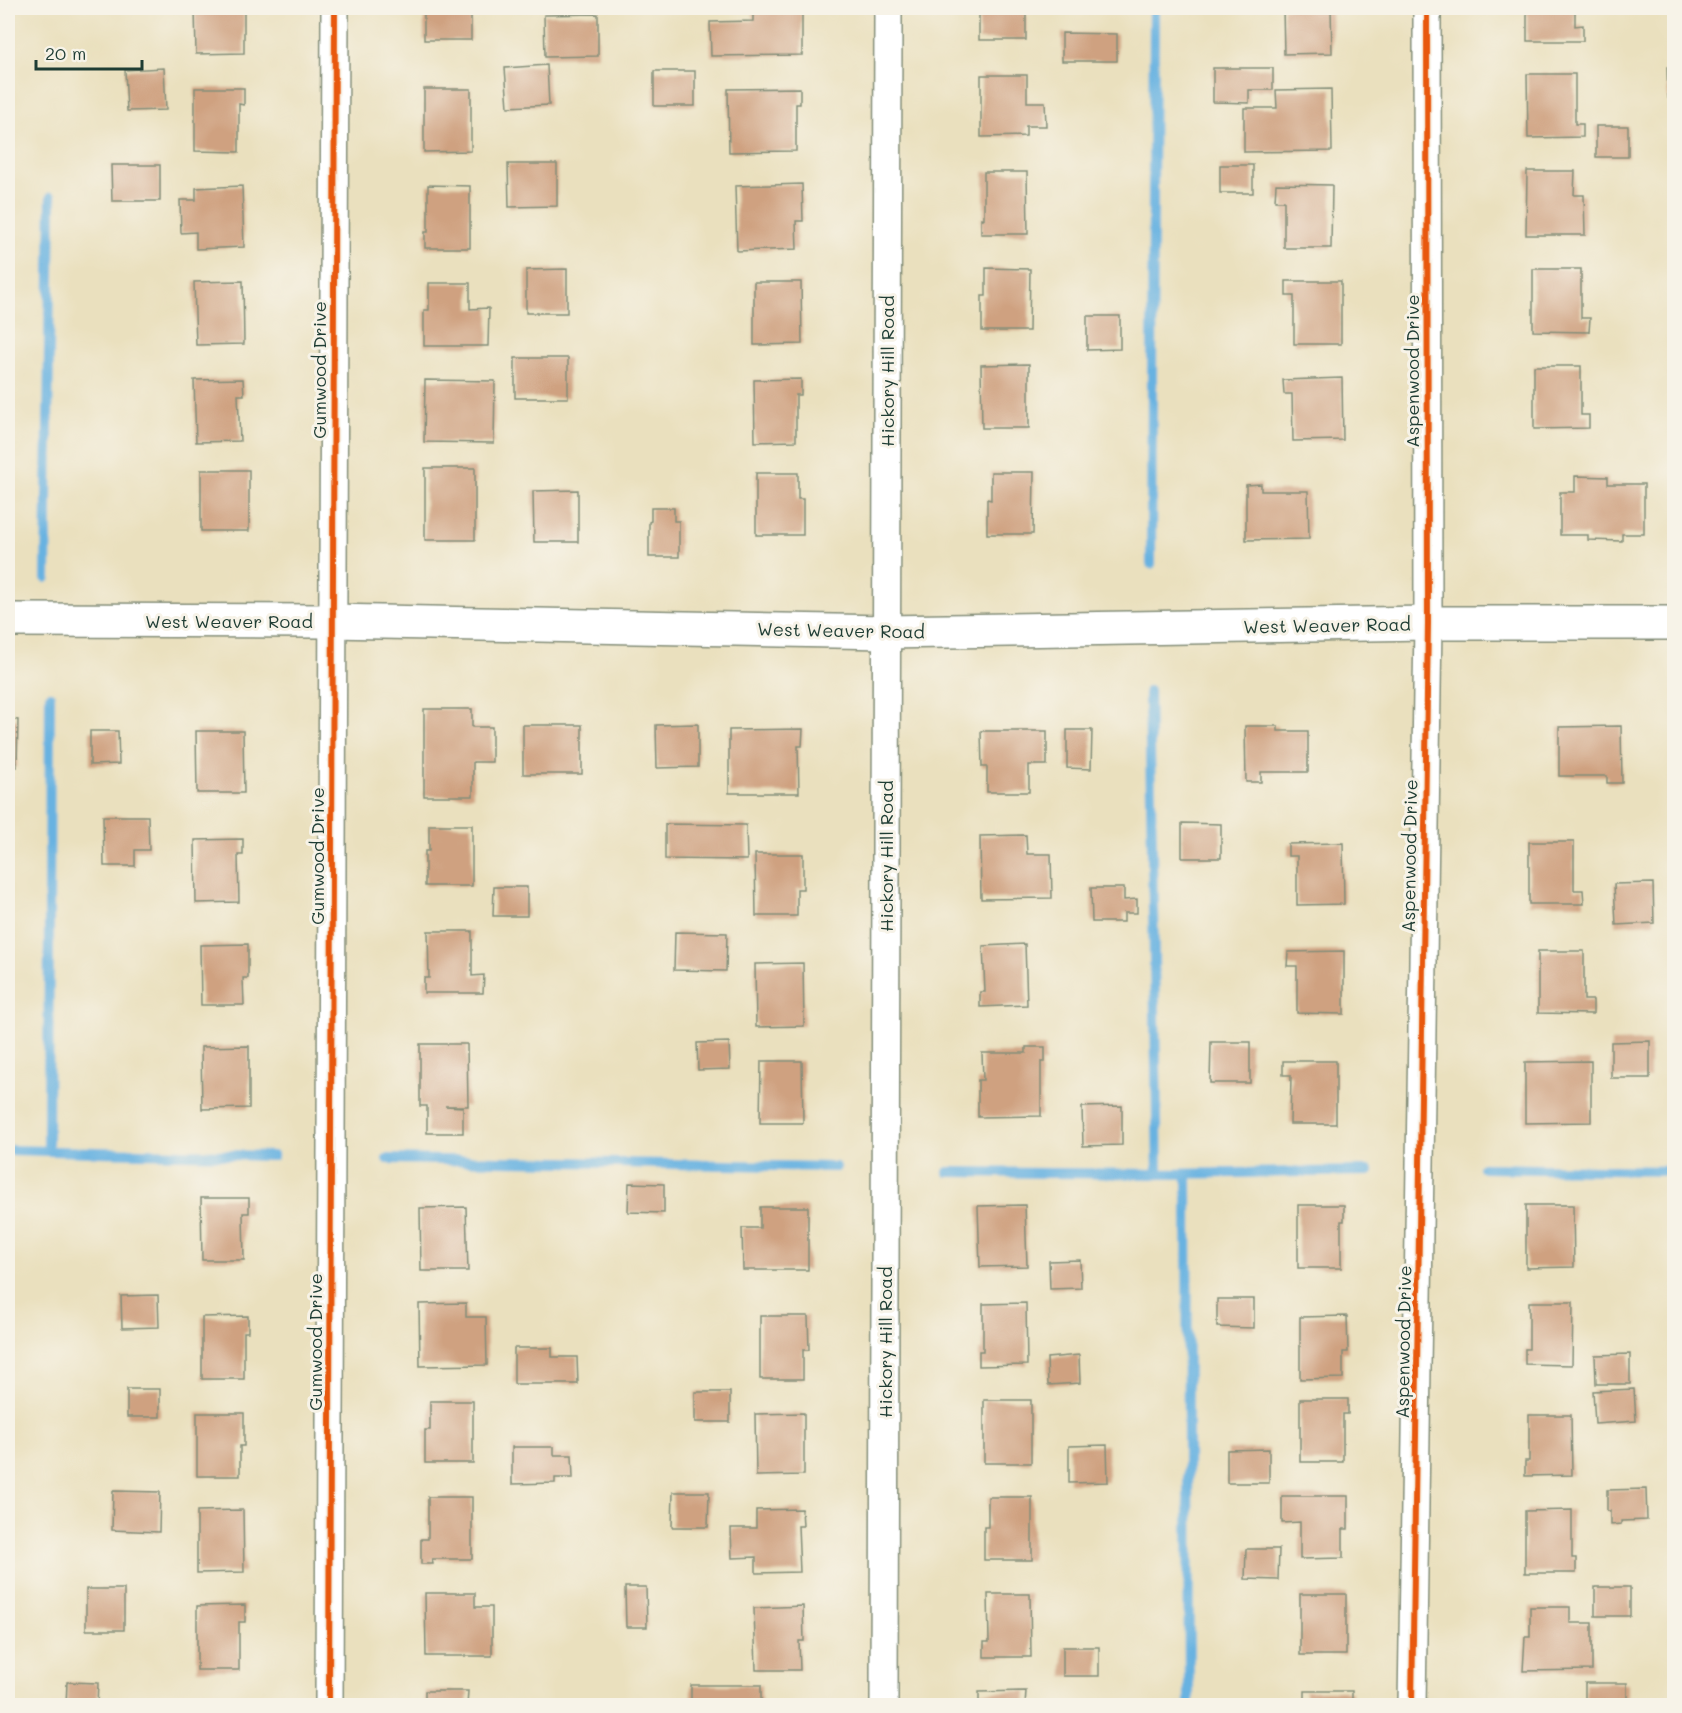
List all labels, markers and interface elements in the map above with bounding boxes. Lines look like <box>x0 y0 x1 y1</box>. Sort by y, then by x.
scale bar <box>36 33 142 71</box>
text: 20 m <box>45 41 86 65</box>
street label: Aspenwood Drive <box>1400 294 1424 448</box>
street label: Hickory Hill Road <box>875 295 899 447</box>
street label: Gumwood Drive <box>307 301 331 439</box>
street label: West Weaver Road <box>145 609 313 633</box>
street label: West Weaver Road <box>1243 612 1411 638</box>
street label: West Weaver Road <box>757 617 925 643</box>
street label: Aspenwood Drive <box>1396 779 1422 933</box>
street label: Hickory Hill Road <box>874 780 898 932</box>
street label: Gumwood Drive <box>305 787 329 925</box>
street label: Aspenwood Drive <box>1390 1265 1416 1419</box>
street label: Hickory Hill Road <box>873 1266 897 1418</box>
street label: Gumwood Drive <box>303 1273 327 1411</box>

